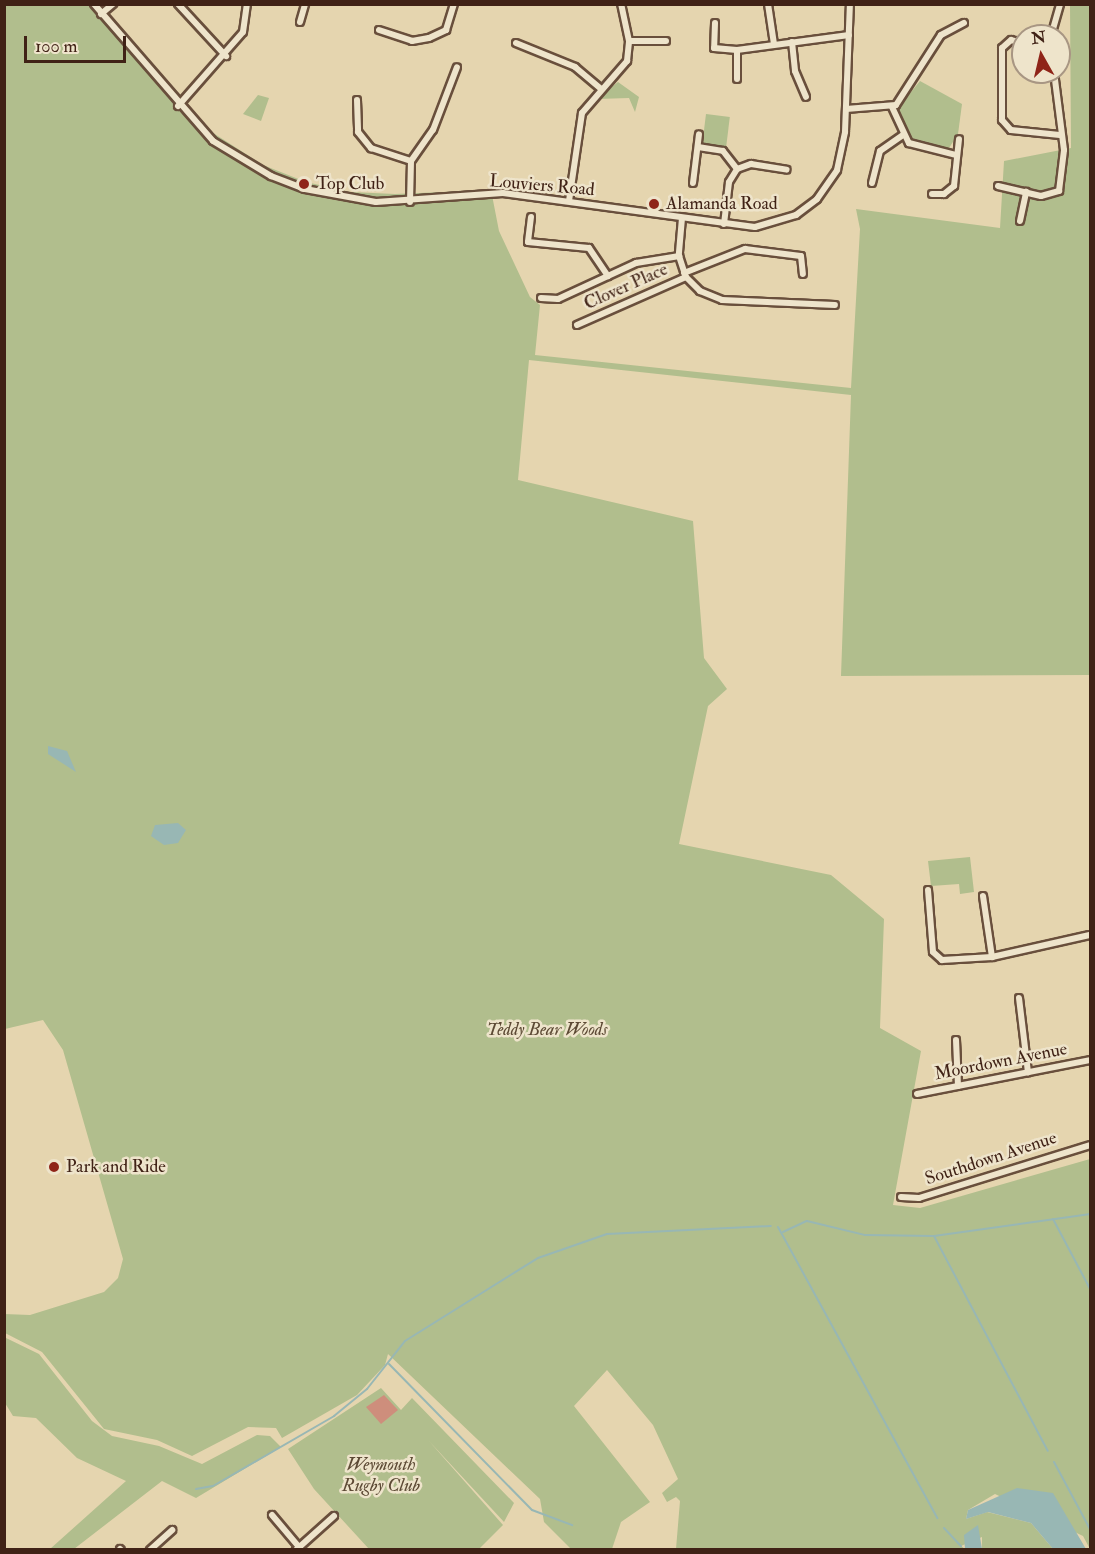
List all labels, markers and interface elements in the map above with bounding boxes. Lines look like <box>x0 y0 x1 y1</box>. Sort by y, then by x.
scale bar <box>27 24 129 62</box>
north arrow <box>1011 24 1071 84</box>
text: N <box>1030 27 1047 49</box>
text: 100 m <box>35 35 78 58</box>
street label: Louviers Road <box>489 171 595 201</box>
place label: Top Club <box>316 173 384 195</box>
marker: Top Club <box>297 177 311 191</box>
place label: Alamanda Road <box>666 193 778 215</box>
marker: Alamanda Road <box>647 197 661 211</box>
street label: Clover Place <box>581 259 671 315</box>
park label: Teddy Bear Woods <box>487 1019 607 1041</box>
street label: Moordown Avenue <box>933 1039 1069 1085</box>
street label: Southdown Avenue <box>923 1128 1059 1190</box>
place label: Park and Ride <box>66 1156 166 1178</box>
marker: Park and Ride <box>47 1160 61 1174</box>
park label: Weymouth Rugby Club <box>342 1455 420 1498</box>

